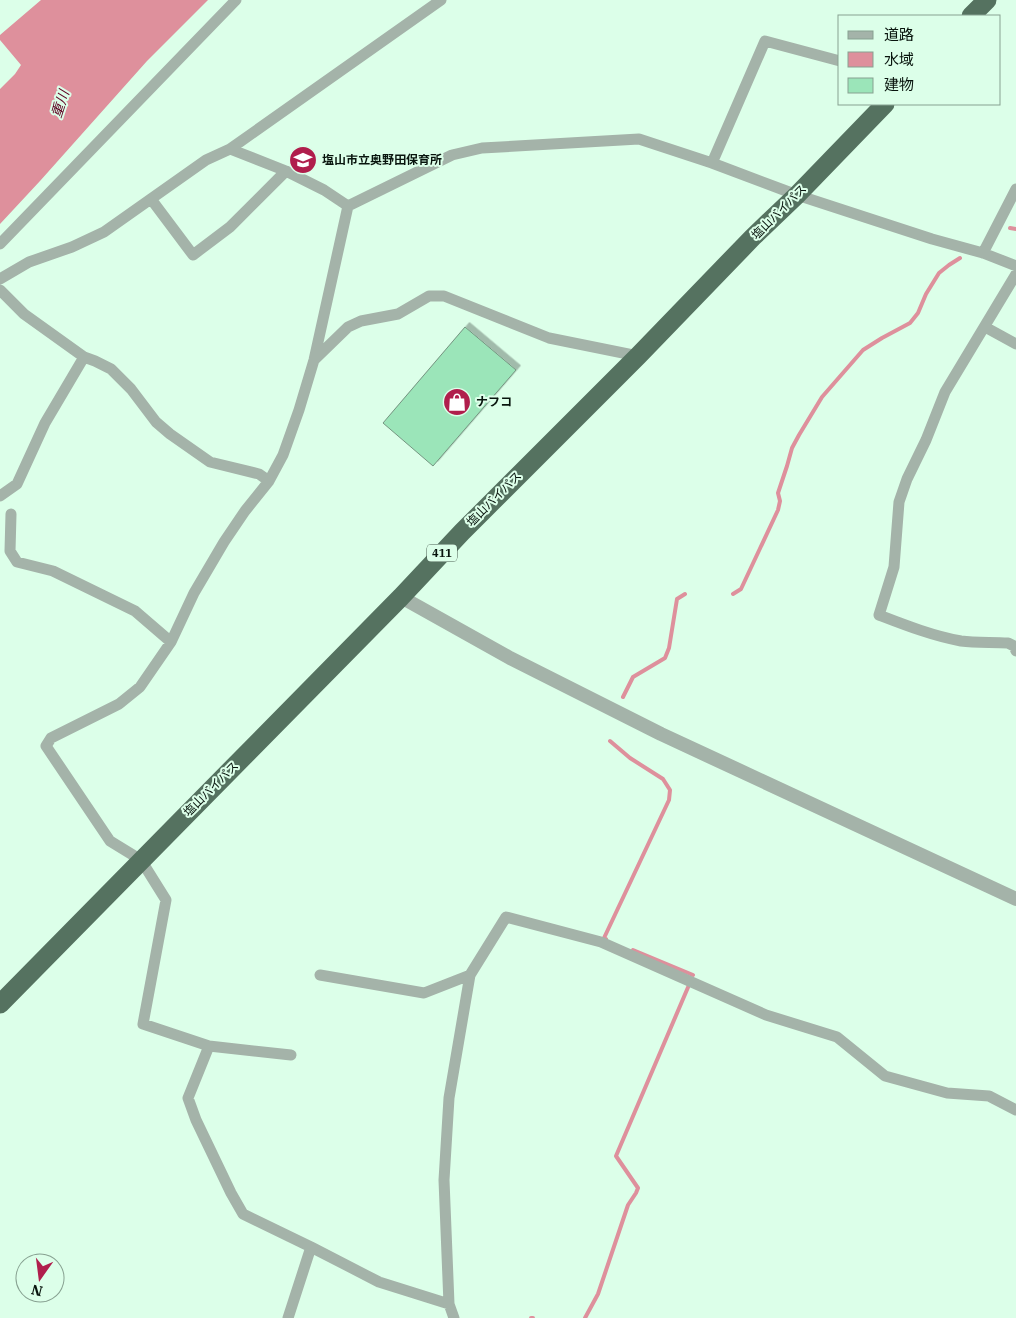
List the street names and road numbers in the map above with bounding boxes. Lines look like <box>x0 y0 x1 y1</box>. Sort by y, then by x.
street label: 塩山バイパス <box>748 181 809 242</box>
street label: 塩山バイパス <box>463 468 524 529</box>
road number: 411 <box>427 544 457 562</box>
street label: 塩山バイパス <box>180 758 241 819</box>

